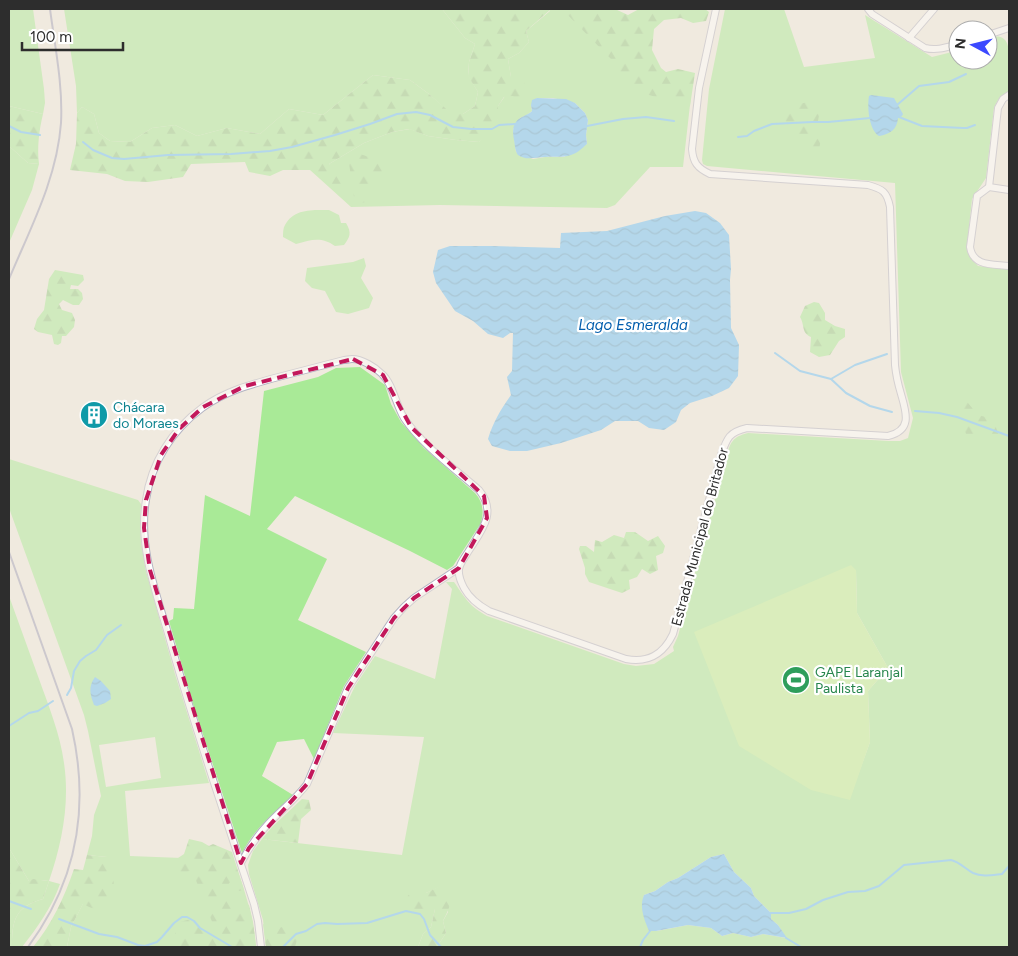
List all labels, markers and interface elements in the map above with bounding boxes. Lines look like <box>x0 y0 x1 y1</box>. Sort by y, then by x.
scale bar <box>22 20 124 52</box>
north arrow <box>948 20 998 70</box>
text: 100 m <box>30 28 72 46</box>
text: N <box>951 37 970 50</box>
water label: Lago Esmeralda <box>578 316 688 334</box>
place label: Chácara do Moraes <box>113 399 179 432</box>
building icon: Chácara do Moraes <box>79 400 109 430</box>
street label: Estrada Municipal do Britador <box>668 446 732 628</box>
place label: GAPE Laranjal Paulista <box>815 664 903 697</box>
sports icon: GAPE Laranjal Paulista <box>781 665 811 695</box>

